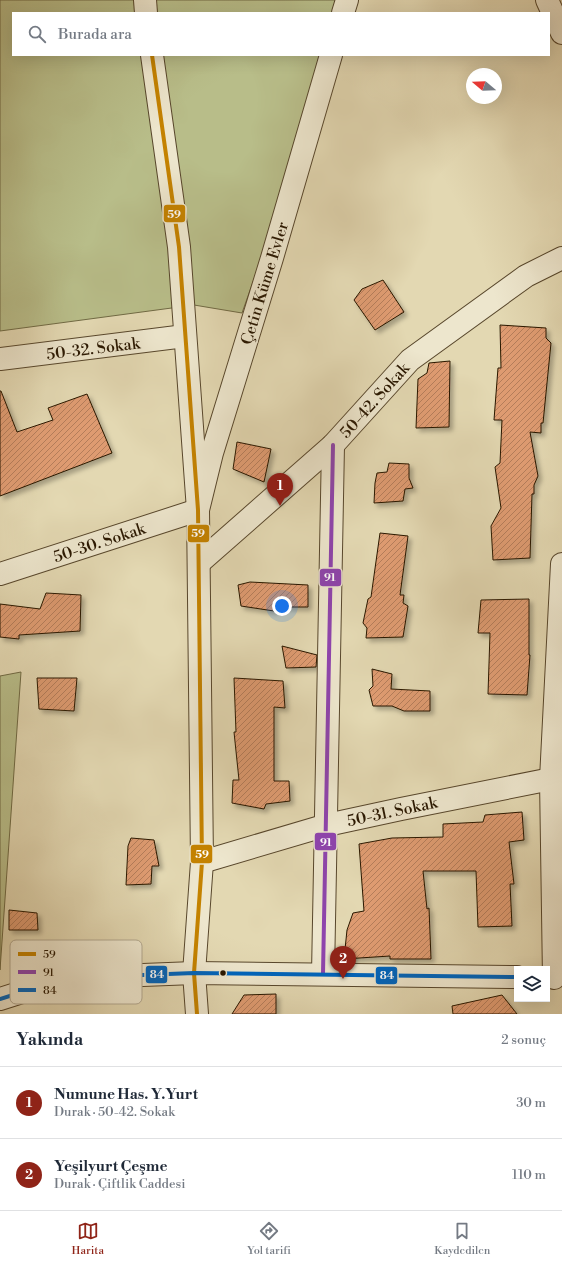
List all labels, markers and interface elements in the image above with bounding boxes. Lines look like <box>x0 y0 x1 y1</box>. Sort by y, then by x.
search box <box>12 12 550 56</box>
icon: search <box>26 23 48 45</box>
text: Burada ara <box>58 25 132 44</box>
north arrow <box>466 68 502 104</box>
line badge: 59 <box>163 204 186 223</box>
text: 59 <box>167 208 181 222</box>
street label: Çetin Küme Evler <box>237 219 293 347</box>
street label: 50-32. Sokak <box>45 333 143 365</box>
street label: 50-42. Sokak <box>336 358 415 443</box>
pin: 1 <box>267 473 293 506</box>
street label: 50-30. Sokak <box>51 518 149 567</box>
line badge: 59 <box>187 524 210 543</box>
text: 59 <box>191 527 205 541</box>
line badge: 91 <box>319 568 342 587</box>
text: 91 <box>324 571 337 585</box>
your location <box>272 596 292 616</box>
street label: 50-31. Sokak <box>345 792 441 831</box>
line badge: 91 <box>314 832 337 851</box>
text: 91 <box>320 836 333 850</box>
line badge: 59 <box>190 844 213 864</box>
text: 59 <box>195 848 209 862</box>
legend <box>10 940 142 1004</box>
pin: 2 <box>330 946 356 979</box>
text: 59 <box>43 948 56 962</box>
line badge: 84 <box>145 965 168 984</box>
text: 91 <box>43 966 54 980</box>
line badge: 84 <box>375 966 398 985</box>
map controls <box>514 966 550 1002</box>
button: layers <box>514 966 550 1002</box>
text: 84 <box>150 968 164 982</box>
unlabelled marker <box>218 968 228 978</box>
text: 84 <box>380 969 394 983</box>
text: 84 <box>43 984 57 998</box>
text: Yakında <box>16 1029 83 1051</box>
text: 2 sonuç <box>501 1032 546 1048</box>
text: Numune Has. Y.Yurt <box>54 1085 198 1104</box>
text: 1 <box>26 1095 32 1111</box>
text: 30 m <box>516 1095 546 1111</box>
text: Durak · 50-42. Sokak <box>54 1104 175 1120</box>
text: Yeşilyurt Çeşme <box>54 1157 167 1176</box>
text: 2 <box>25 1167 33 1183</box>
text: 110 m <box>512 1167 546 1183</box>
text: Durak · Çiftlik Caddesi <box>54 1176 186 1192</box>
tab: Harita <box>72 1220 104 1258</box>
tab: Yol tarifi <box>247 1220 291 1258</box>
tab: Kaydedilen <box>434 1220 490 1258</box>

